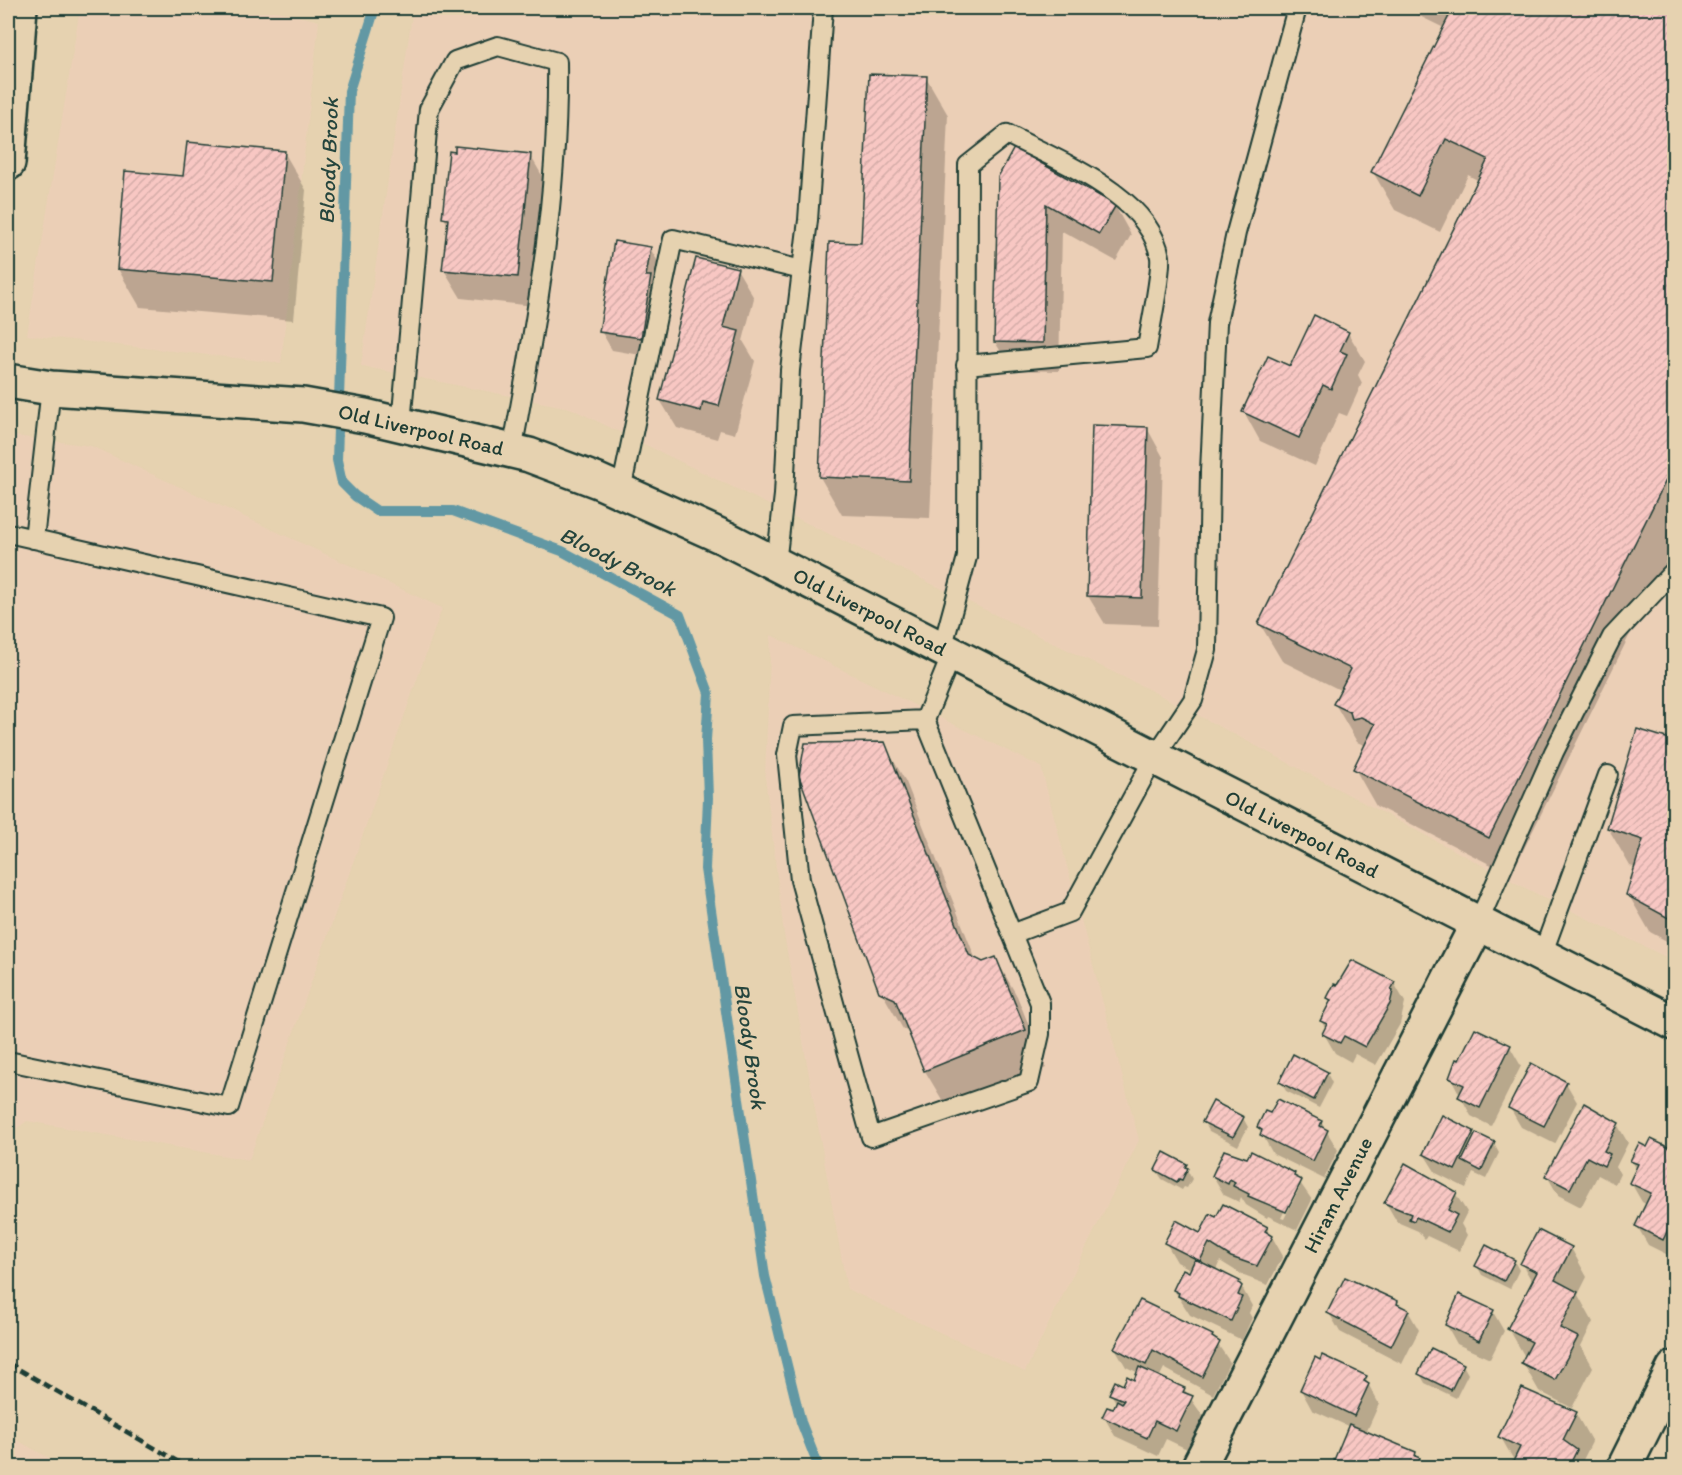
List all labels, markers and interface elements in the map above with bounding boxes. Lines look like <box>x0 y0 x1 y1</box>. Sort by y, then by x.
water label: Bloody Brook <box>313 96 344 225</box>
street label: Old Liverpool Road <box>336 398 507 461</box>
water label: Bloody Brook <box>555 521 682 603</box>
street label: Old Liverpool Road <box>789 562 952 661</box>
street label: Old Liverpool Road <box>1221 784 1384 883</box>
water label: Bloody Brook <box>728 981 773 1112</box>
street label: Hiram Avenue <box>1298 1133 1378 1257</box>

